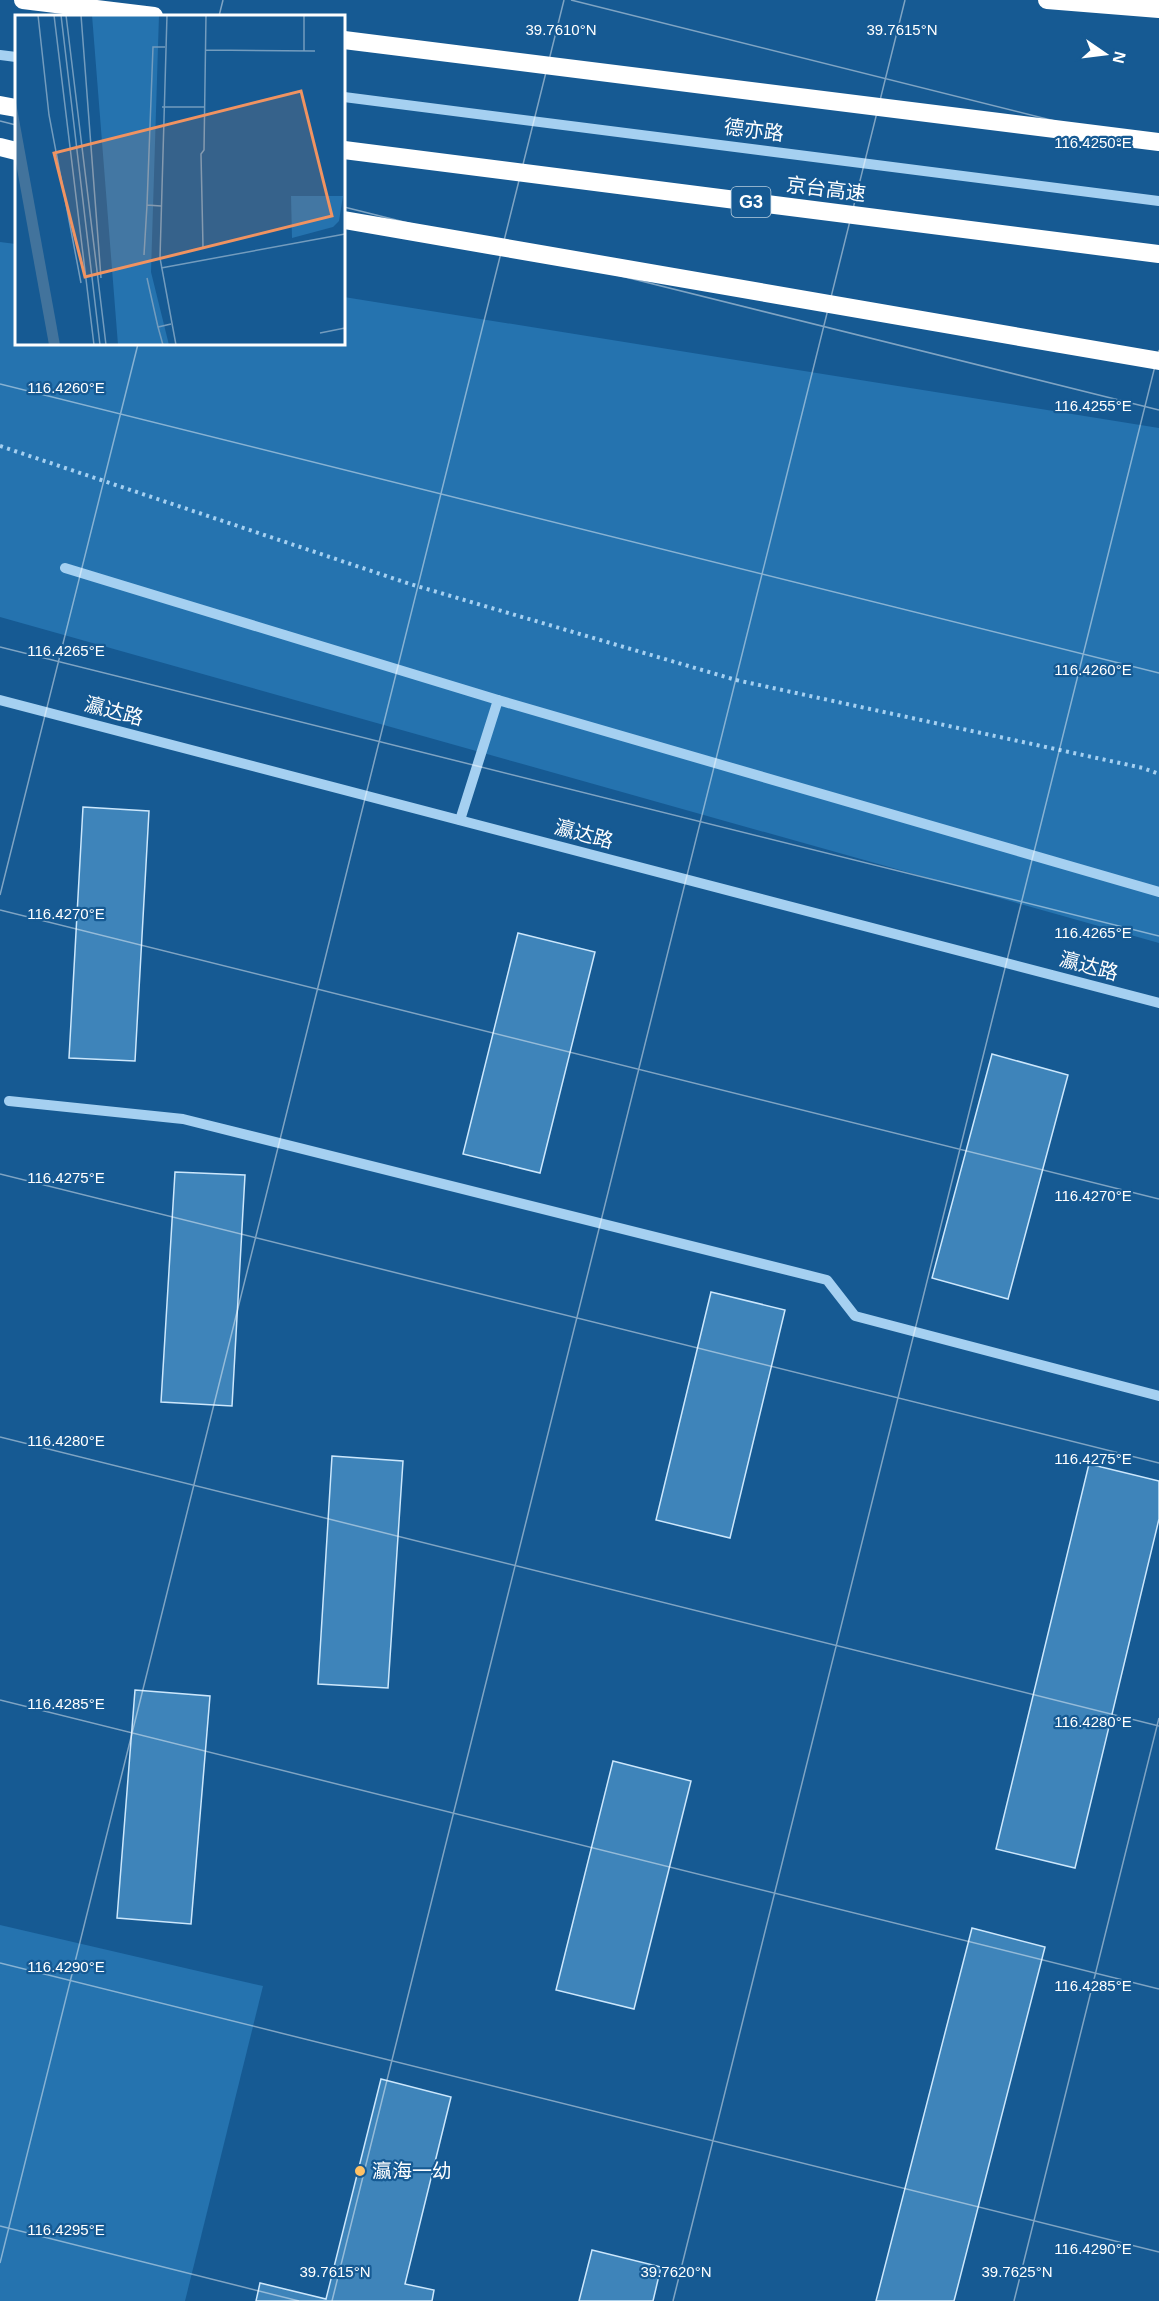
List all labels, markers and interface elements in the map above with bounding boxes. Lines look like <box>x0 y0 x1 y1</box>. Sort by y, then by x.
inset map <box>15 15 345 345</box>
text: 39.7610°N <box>525 21 597 38</box>
text: 39.7615°N <box>866 21 938 38</box>
north arrow <box>1075 24 1135 84</box>
text: N <box>1109 50 1129 65</box>
street label: 德亦路 <box>723 115 785 145</box>
text: 116.4250°E <box>1054 134 1132 151</box>
street label: 京台高速 <box>785 173 867 205</box>
road number: G3 <box>732 187 771 217</box>
text: 116.4260°E <box>27 379 105 396</box>
text: 116.4255°E <box>1054 397 1132 414</box>
text: 116.4265°E <box>27 642 105 659</box>
text: 116.4260°E <box>1054 661 1132 678</box>
street label: 瀛达路 <box>82 693 146 729</box>
street label: 瀛达路 <box>552 816 616 852</box>
text: 116.4270°E <box>27 905 105 922</box>
text: 116.4265°E <box>1054 924 1132 941</box>
street label: 瀛达路 <box>1057 948 1121 984</box>
text: 116.4275°E <box>27 1169 105 1186</box>
text: 116.4270°E <box>1054 1187 1132 1204</box>
text: 116.4280°E <box>27 1432 105 1449</box>
text: 116.4275°E <box>1054 1450 1132 1467</box>
text: 116.4285°E <box>27 1695 105 1712</box>
text: 116.4280°E <box>1054 1713 1132 1730</box>
text: 116.4290°E <box>27 1958 105 1975</box>
text: 116.4285°E <box>1054 1977 1132 1994</box>
place label: 瀛海一幼 <box>372 2160 452 2182</box>
marker: 瀛海一幼 <box>353 2164 367 2178</box>
text: 116.4295°E <box>27 2221 105 2238</box>
text: 116.4290°E <box>1054 2240 1132 2257</box>
text: 39.7615°N <box>299 2263 371 2280</box>
text: 39.7620°N <box>640 2263 712 2280</box>
text: 39.7625°N <box>981 2263 1053 2280</box>

